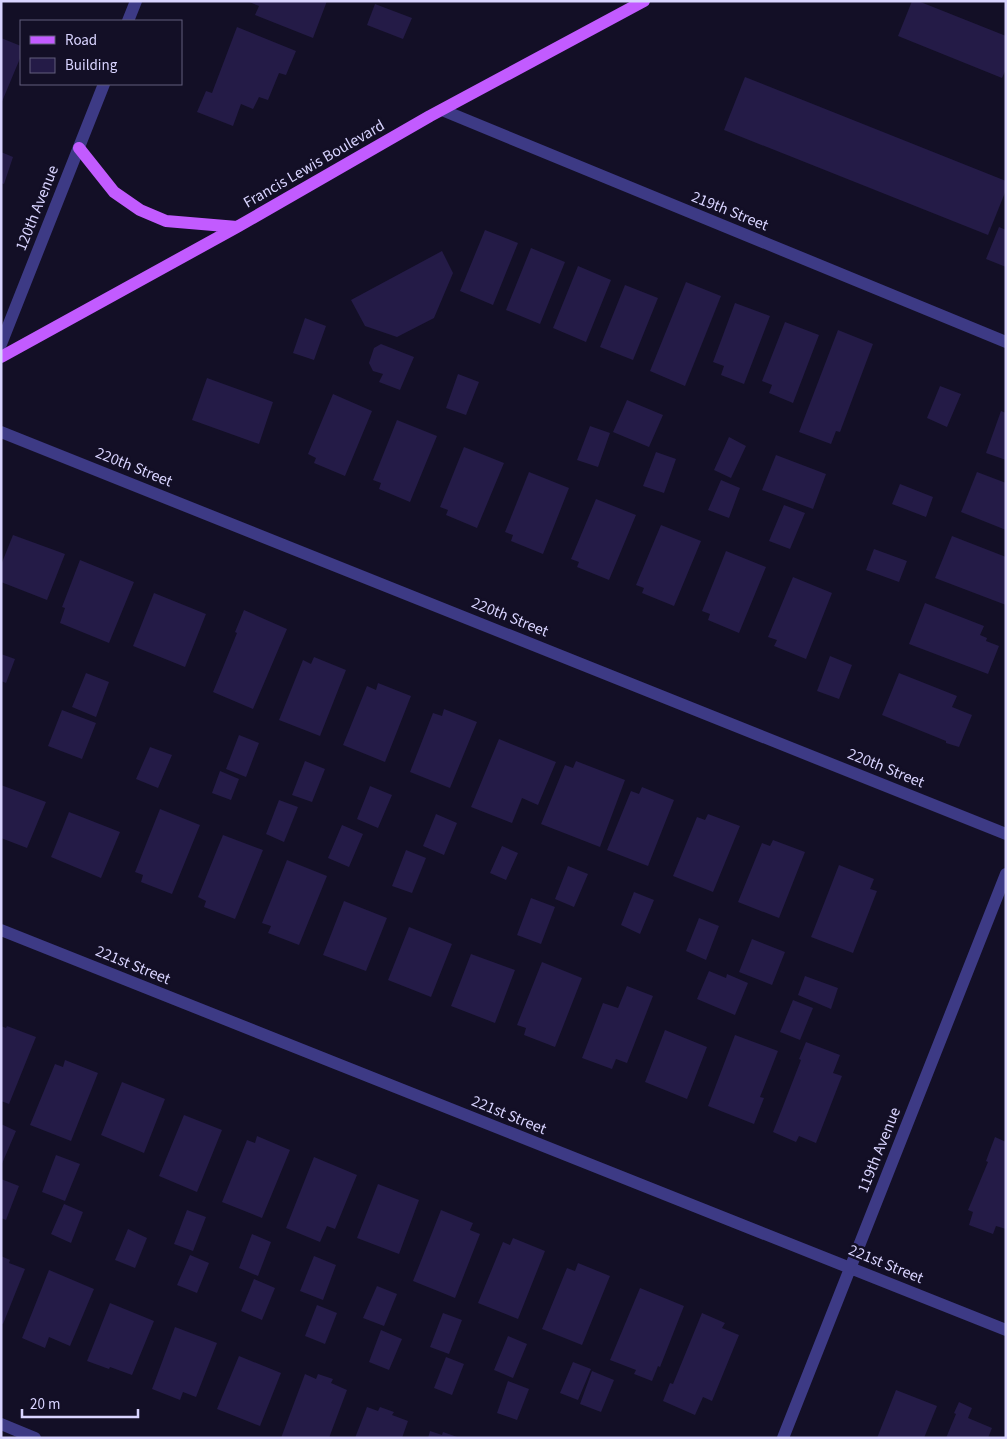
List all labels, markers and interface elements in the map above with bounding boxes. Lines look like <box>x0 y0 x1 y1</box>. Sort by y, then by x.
legend <box>20 20 182 85</box>
text: Road <box>65 30 97 51</box>
text: Building <box>65 55 118 76</box>
street label: Francis Lewis Boulevard <box>239 114 389 214</box>
street label: 120th Avenue <box>10 162 64 254</box>
street label: 219th Street <box>688 186 772 237</box>
street label: 220th Street <box>92 442 176 493</box>
street label: 220th Street <box>468 592 552 643</box>
street label: 220th Street <box>844 743 928 794</box>
street label: 221st Street <box>92 940 174 990</box>
street label: 221st Street <box>468 1090 550 1140</box>
street label: 119th Avenue <box>852 1104 906 1196</box>
street label: 221st Street <box>845 1239 927 1289</box>
scale bar <box>22 1386 139 1418</box>
text: 20 m <box>30 1394 60 1415</box>

